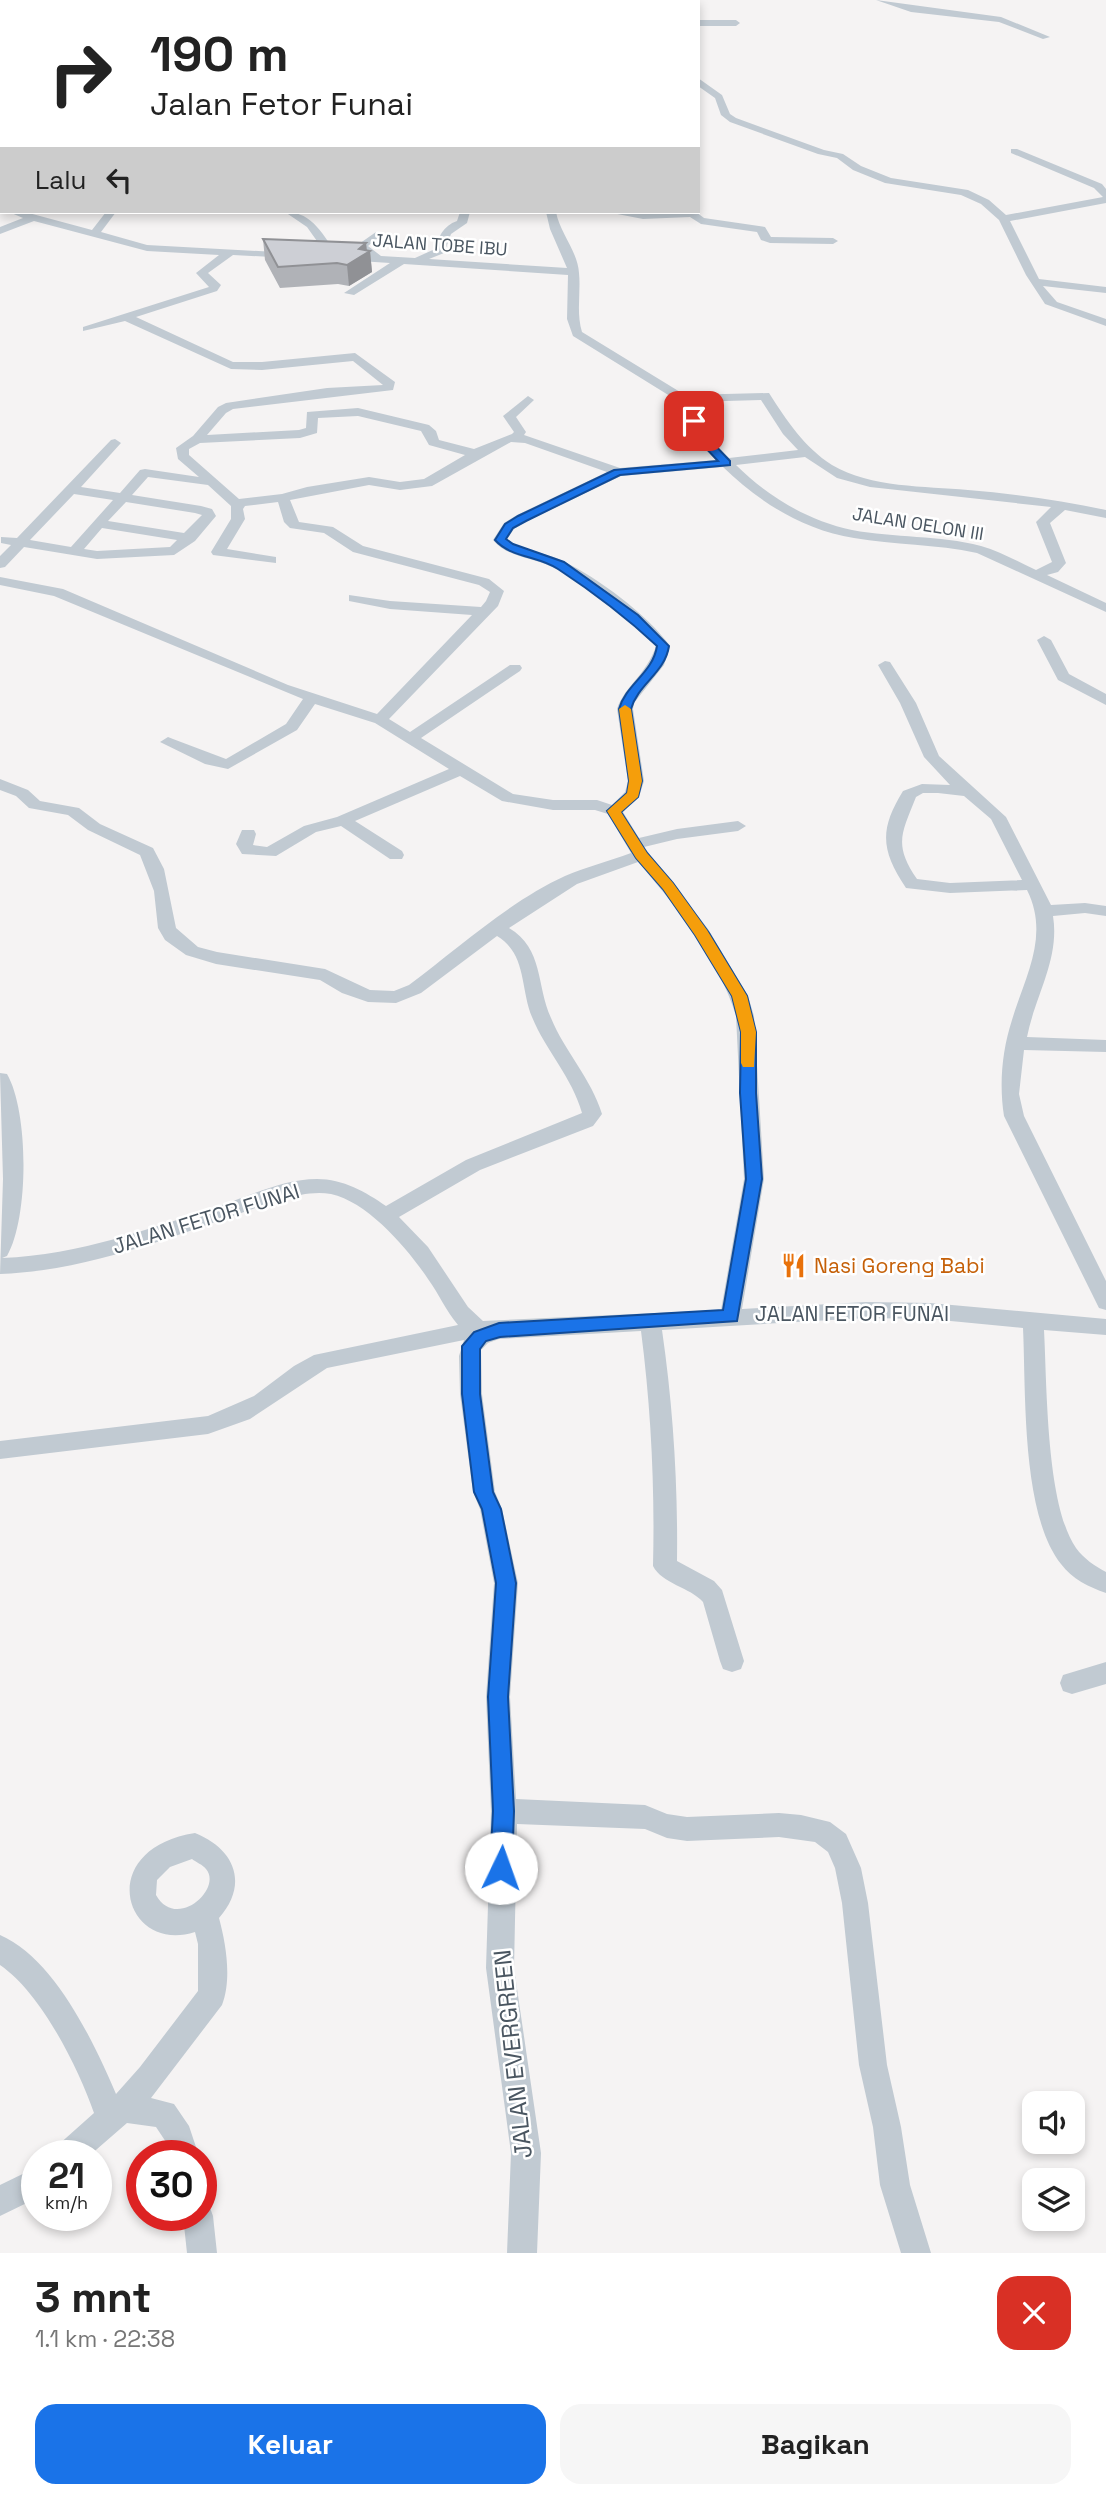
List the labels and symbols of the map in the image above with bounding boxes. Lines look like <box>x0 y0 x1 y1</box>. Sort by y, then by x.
street label: JALAN TOBE IBU <box>372 228 508 261</box>
pin <box>664 391 724 451</box>
street label: JALAN OELON III <box>851 502 985 545</box>
street label: JALAN FETOR FUNAI <box>109 1177 303 1260</box>
restaurant icon: Nasi Goreng Babi <box>780 1252 808 1280</box>
place label: Nasi Goreng Babi <box>814 1252 985 1279</box>
street label: JALAN FETOR FUNAI <box>755 1300 949 1327</box>
position arrow <box>464 1831 538 1905</box>
street label: JALAN EVERGREEN <box>486 1948 539 2160</box>
speed limit sign: 30 <box>126 2140 217 2231</box>

